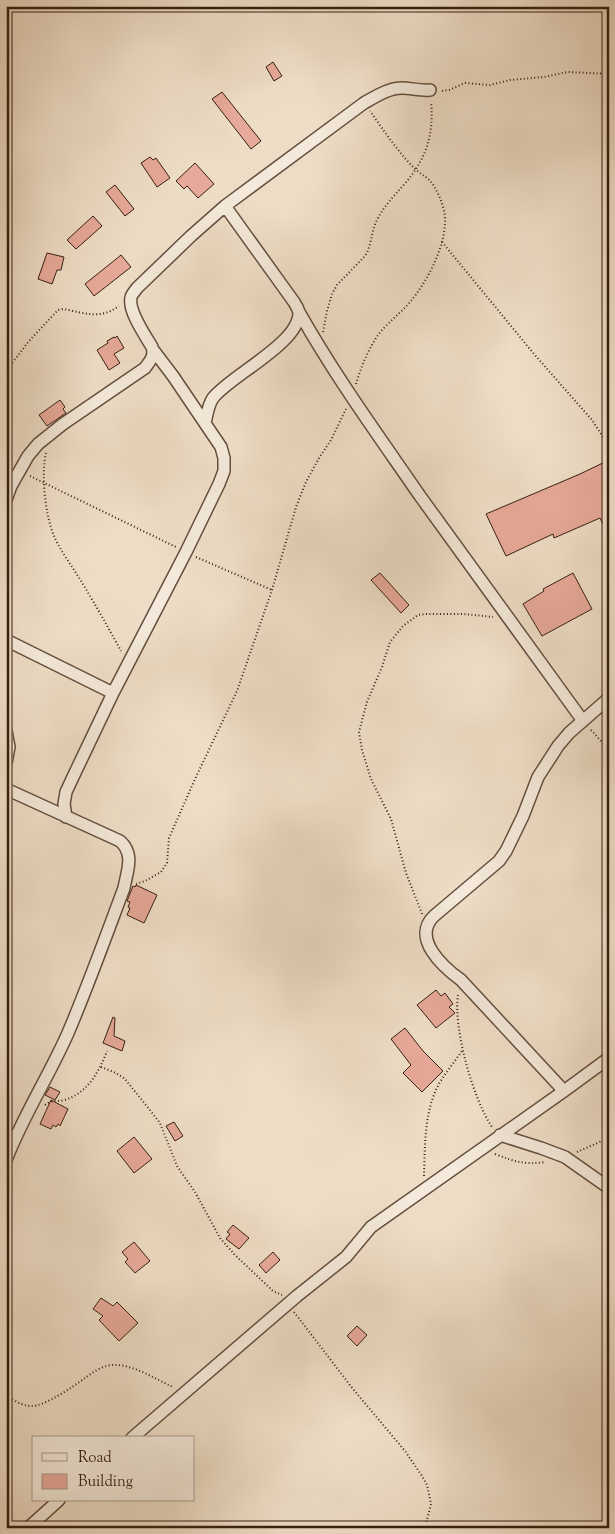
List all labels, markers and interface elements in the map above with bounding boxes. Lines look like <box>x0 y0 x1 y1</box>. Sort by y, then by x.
legend <box>32 1436 195 1502</box>
text: Road <box>78 1448 112 1469</box>
text: Building <box>78 1472 133 1493</box>

